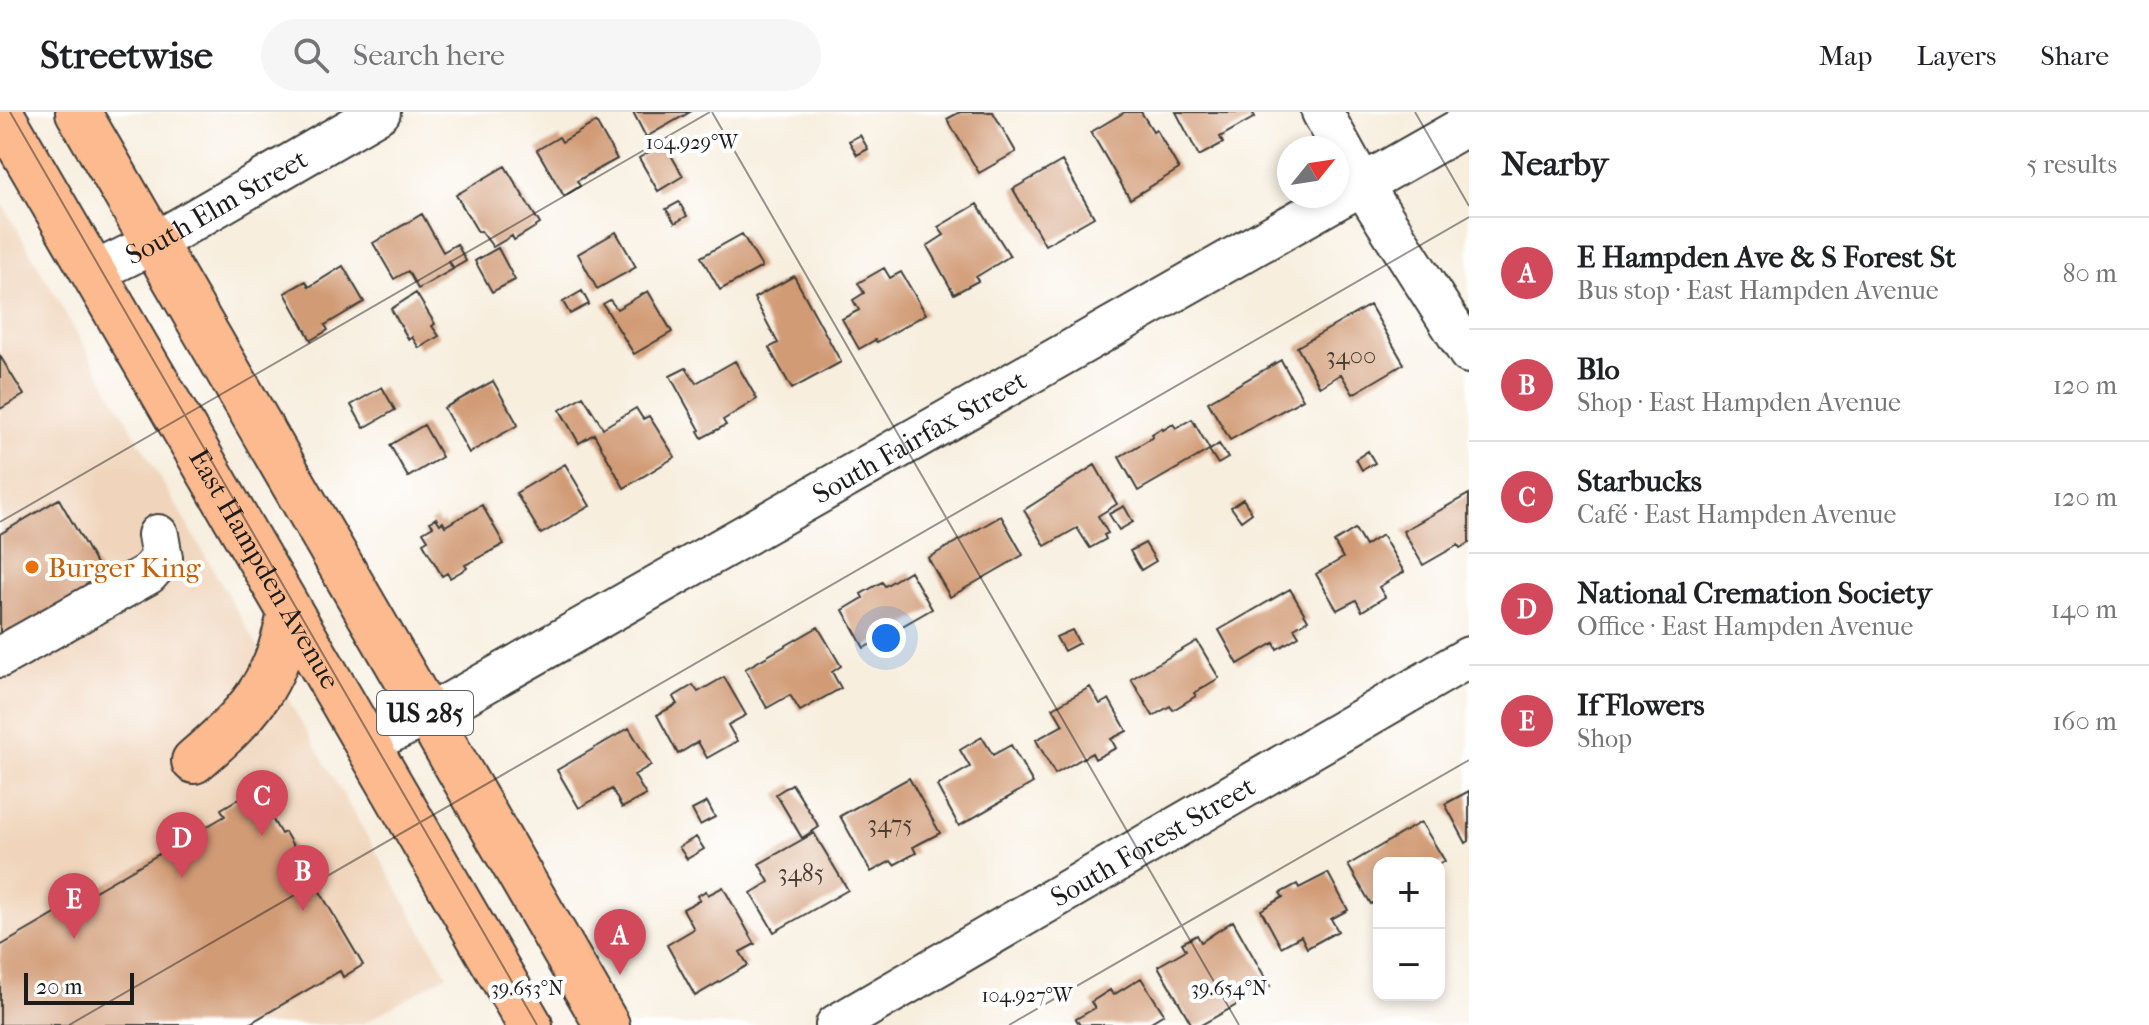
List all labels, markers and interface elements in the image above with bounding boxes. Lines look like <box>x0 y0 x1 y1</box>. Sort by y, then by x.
search box <box>261 19 821 91</box>
text: Streetwise <box>40 33 213 78</box>
icon: search <box>289 33 333 77</box>
text: Search here <box>353 38 505 73</box>
text: Map <box>1819 39 1872 72</box>
text: Layers <box>1916 39 1996 72</box>
text: Share <box>2040 39 2109 72</box>
text: 104.929°W <box>646 131 739 154</box>
north arrow <box>1277 136 1349 208</box>
street label: South Elm Street <box>120 141 313 271</box>
text: Nearby <box>1501 144 1608 184</box>
text: 5 results <box>2026 149 2117 180</box>
text: E Hampden Ave & S Forest St <box>1577 240 1956 275</box>
text: A <box>1519 258 1535 289</box>
text: 80 m <box>2062 258 2117 289</box>
text: Bus stop · East Hampden Avenue <box>1577 275 1939 306</box>
house number: 3400 <box>1326 342 1376 370</box>
text: Blo <box>1577 352 1620 387</box>
street label: South Fairfax Street <box>806 363 1032 510</box>
text: B <box>1519 370 1535 401</box>
text: 120 m <box>2053 370 2117 401</box>
text: Shop · East Hampden Avenue <box>1577 387 1901 418</box>
street label: East Hampden Avenue <box>183 443 348 695</box>
text: Starbucks <box>1577 464 1702 499</box>
text: C <box>1518 482 1536 513</box>
text: 120 m <box>2053 482 2117 513</box>
text: Café · East Hampden Avenue <box>1577 499 1896 530</box>
place label: Burger King <box>48 551 201 584</box>
marker: Burger King <box>23 558 41 576</box>
text: National Cremation Society <box>1577 576 1932 611</box>
text: D <box>1517 594 1537 625</box>
text: 140 m <box>2051 594 2117 625</box>
text: Office · East Hampden Avenue <box>1577 611 1913 642</box>
your location <box>866 618 906 658</box>
text: If Flowers <box>1577 688 1705 723</box>
road number: US 285 <box>377 691 473 735</box>
text: E <box>1519 706 1535 737</box>
text: 160 m <box>2052 706 2117 737</box>
text: Shop <box>1577 723 1632 754</box>
street label: South Forest Street <box>1044 769 1260 913</box>
pin: C <box>236 770 288 836</box>
house number: 3475 <box>867 810 913 838</box>
pin: D <box>156 812 208 878</box>
pin: B <box>277 845 329 911</box>
map controls <box>1373 857 1445 1001</box>
button: + <box>1373 857 1445 929</box>
house number: 3485 <box>778 859 824 887</box>
pin: E <box>48 873 100 939</box>
pin: A <box>594 909 646 975</box>
button: − <box>1373 929 1445 1001</box>
scale bar <box>24 969 134 1005</box>
text: 20 m <box>36 974 82 1000</box>
text: 39.653°N <box>491 977 563 1000</box>
text: 39.654°N <box>1191 977 1267 1000</box>
text: 104.927°W <box>981 984 1074 1007</box>

